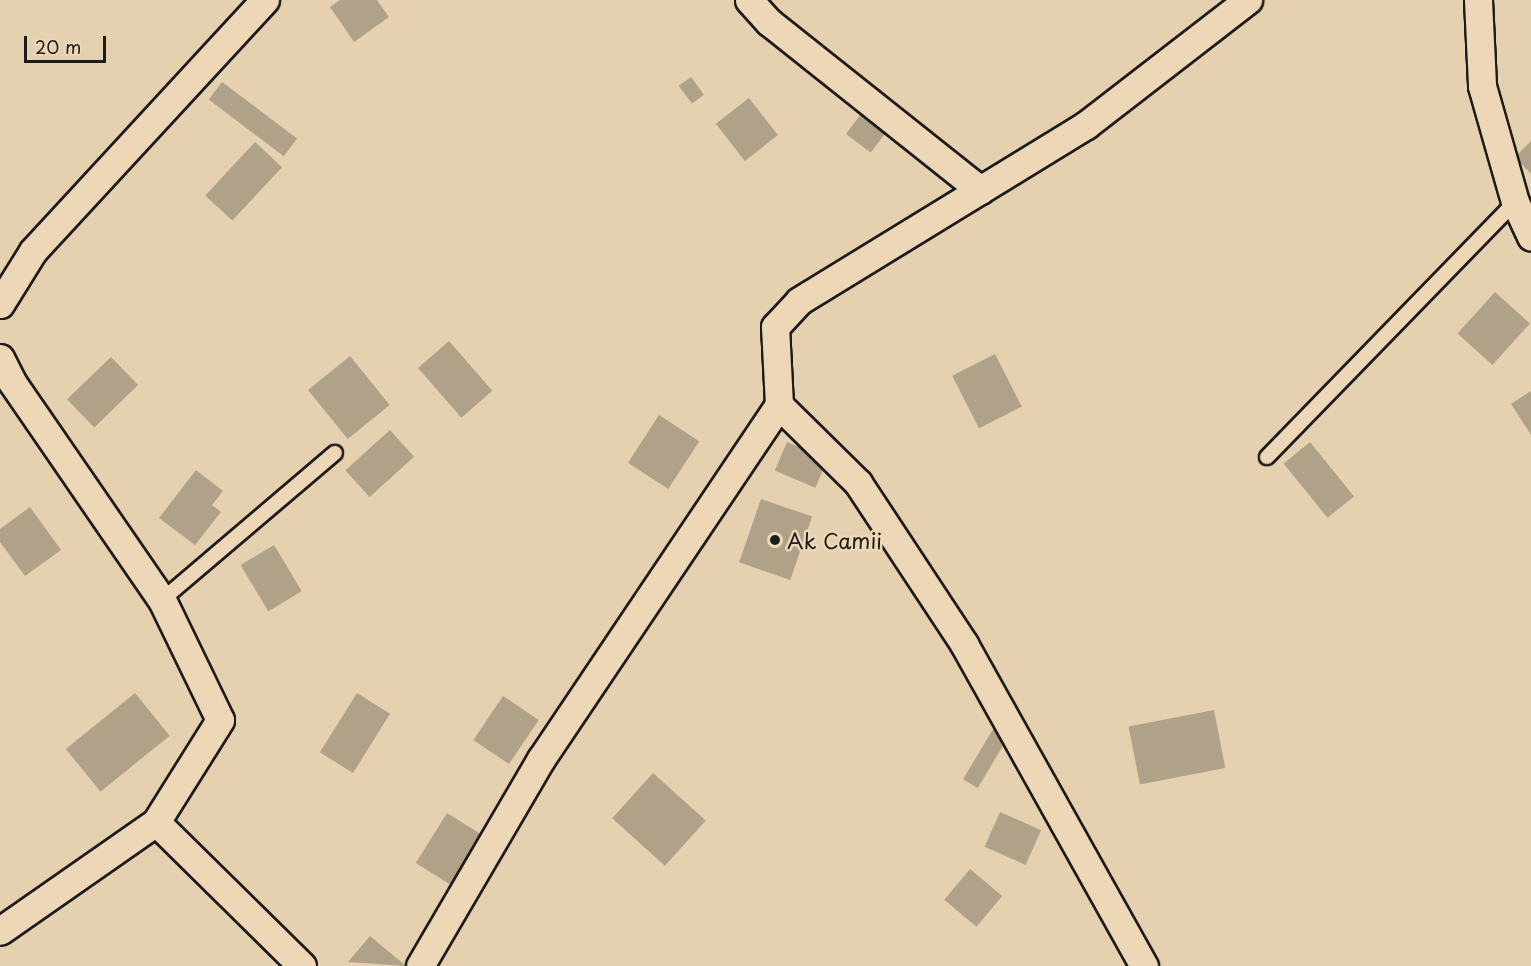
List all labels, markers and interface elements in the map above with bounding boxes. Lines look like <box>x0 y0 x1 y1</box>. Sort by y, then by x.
scale bar <box>27 24 110 62</box>
text: 20 m <box>35 33 81 60</box>
place label: Ak Camii <box>787 527 882 553</box>
marker: Ak Camii <box>768 533 782 547</box>

